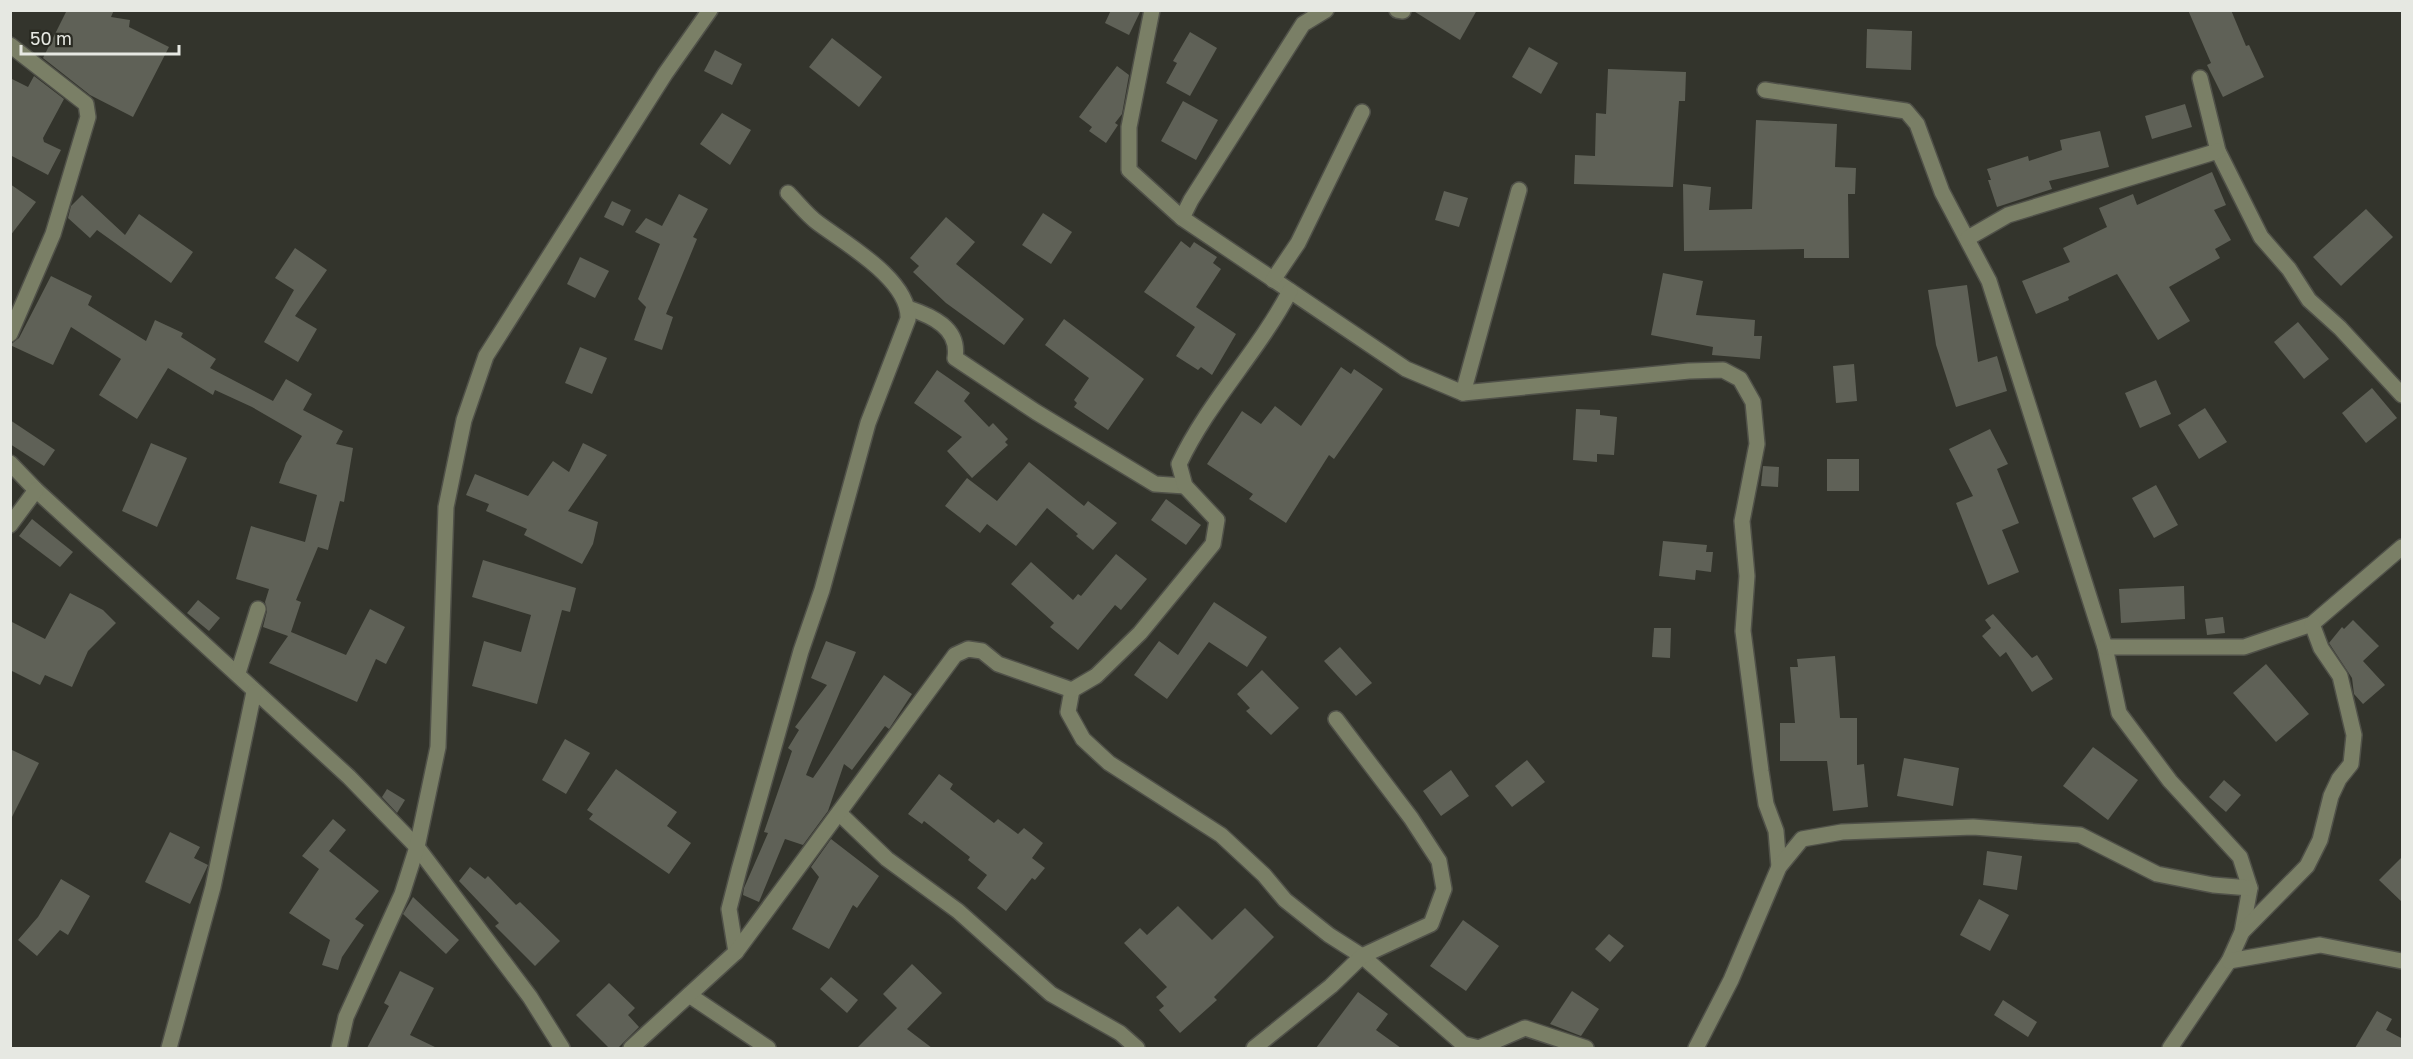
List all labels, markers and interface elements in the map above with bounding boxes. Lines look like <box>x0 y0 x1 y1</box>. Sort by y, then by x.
scale bar <box>21 18 178 56</box>
text: 50 m <box>30 27 72 49</box>

